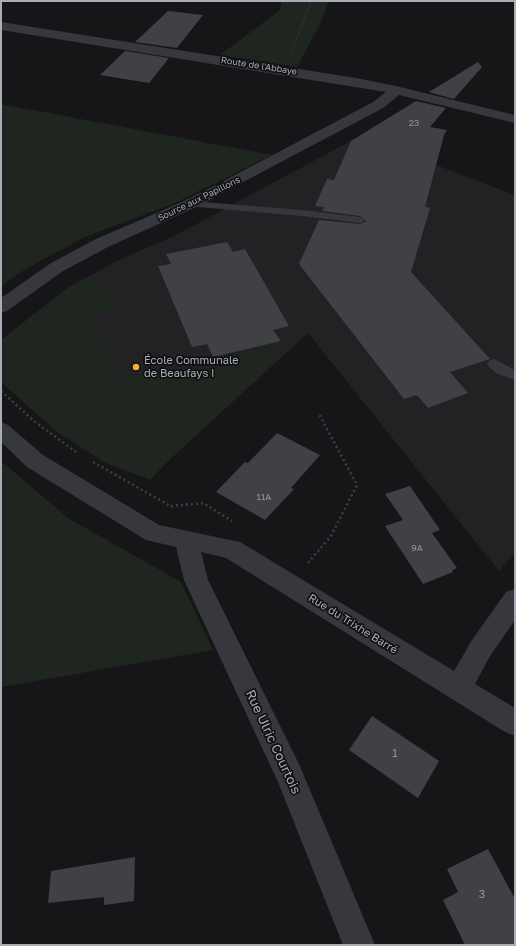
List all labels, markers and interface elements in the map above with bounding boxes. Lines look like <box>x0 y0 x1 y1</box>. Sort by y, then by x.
street label: Route de l'Abbaye <box>220 55 298 77</box>
house number: 23 <box>409 118 419 128</box>
street label: Source aux Papillons <box>156 174 242 224</box>
place label: École Communale de Beaufays I <box>144 354 239 380</box>
marker: École Communale de Beaufays I <box>131 362 141 372</box>
house number: 11A <box>257 492 271 502</box>
house number: 9A <box>411 543 423 553</box>
street label: Rue du Trixhe Barré <box>306 591 400 657</box>
street label: Rue Ulric Courtois <box>242 688 304 796</box>
house number: 1 <box>392 747 398 761</box>
house number: 3 <box>479 888 485 902</box>

